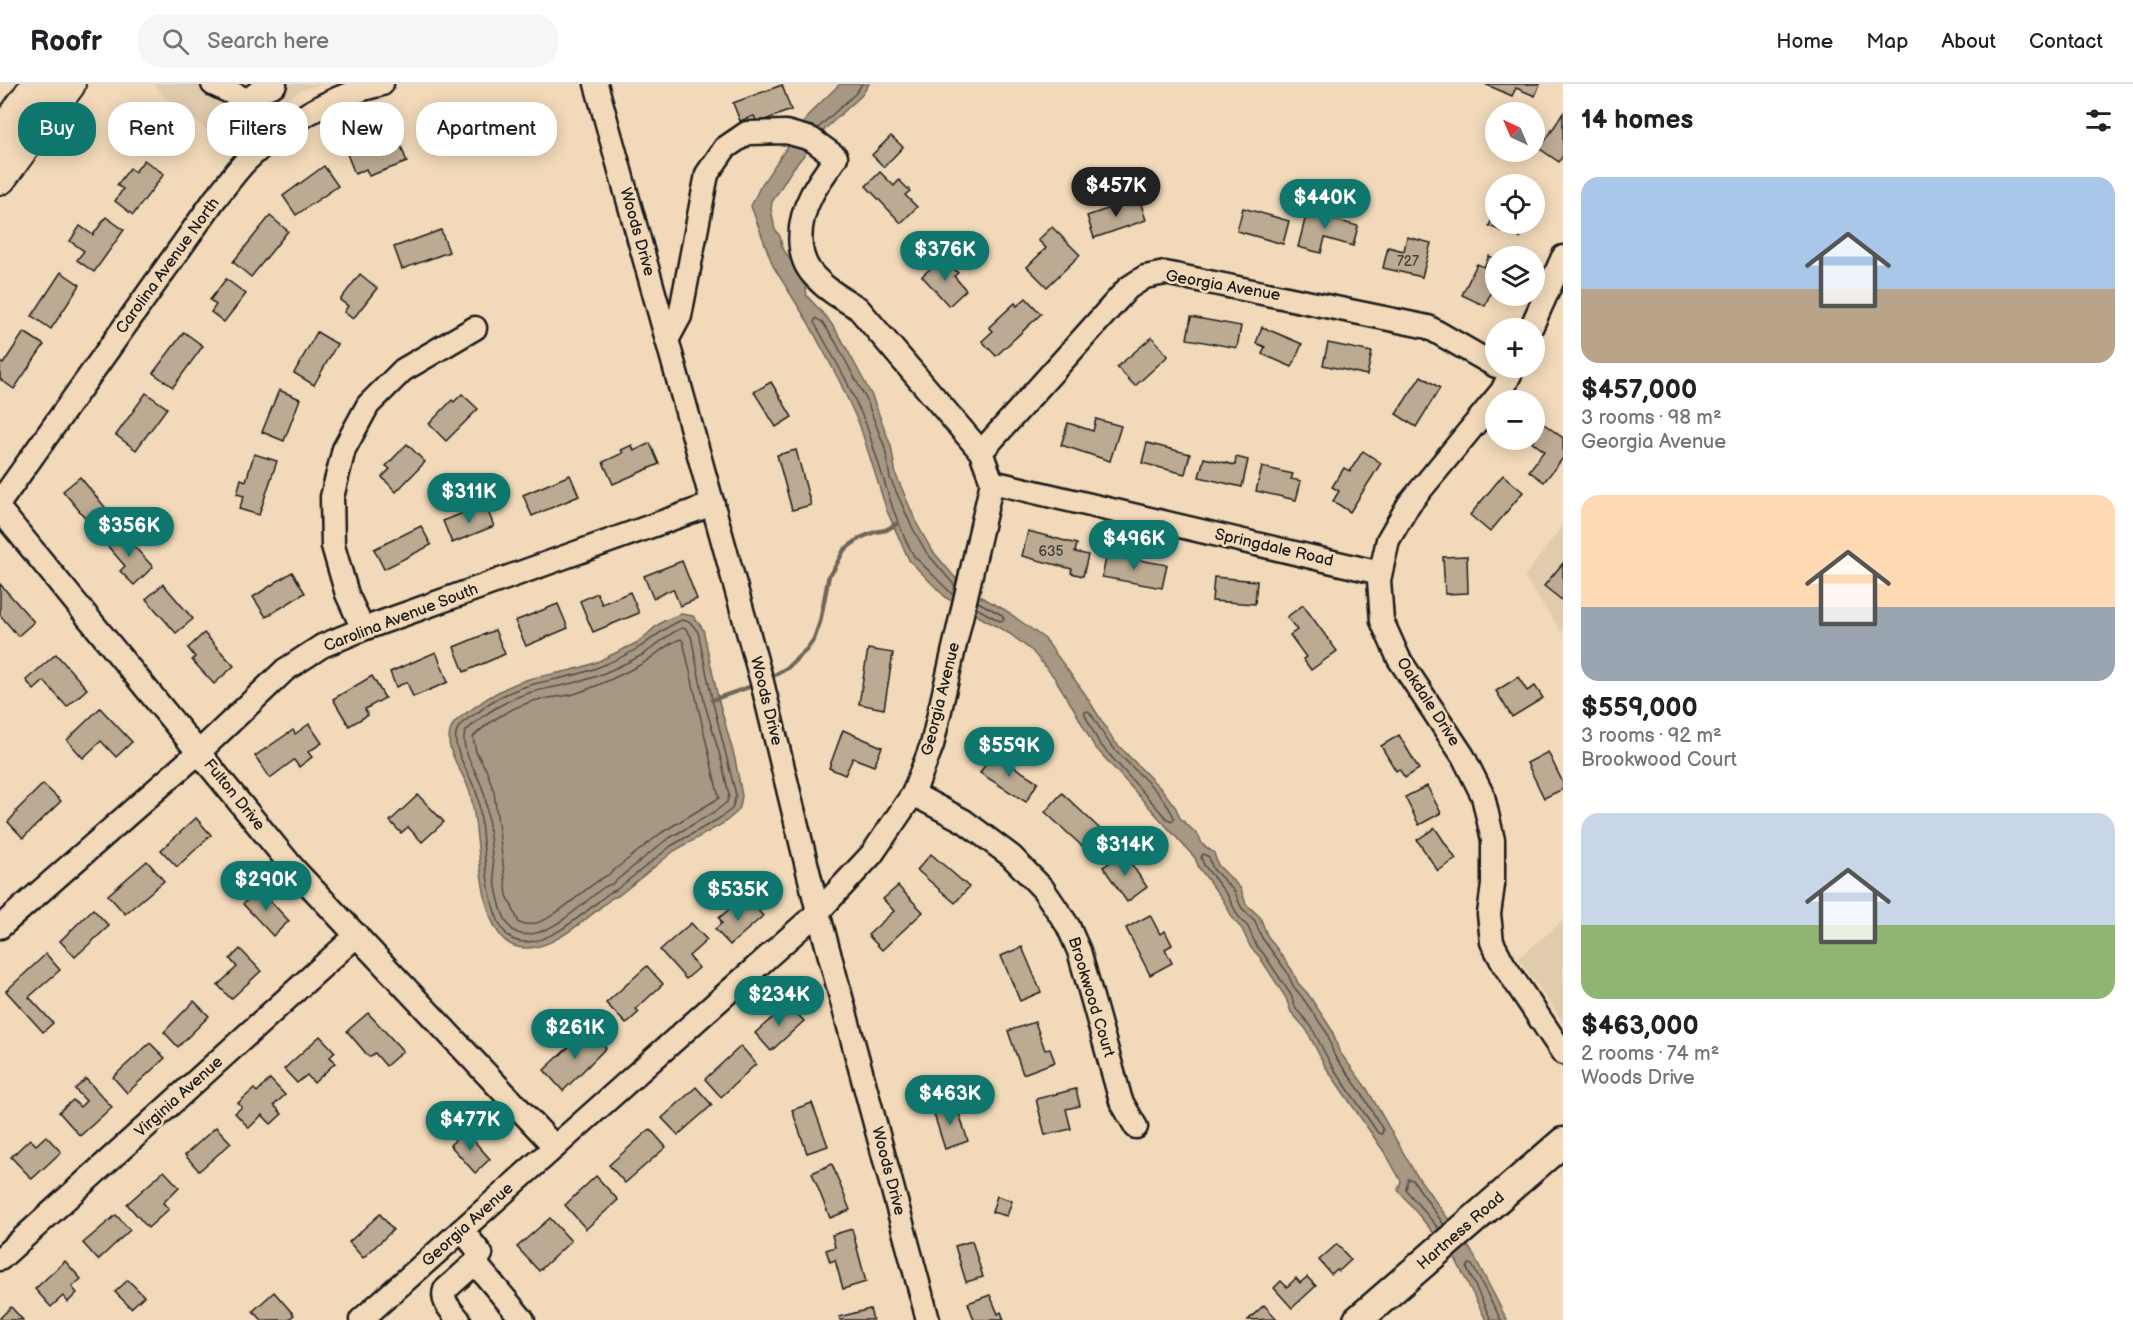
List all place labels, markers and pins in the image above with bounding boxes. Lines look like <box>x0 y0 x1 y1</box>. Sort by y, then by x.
pin: $457K <box>1074 167 1158 218</box>
pin: $440K <box>1283 179 1367 230</box>
pin: $376K <box>903 231 987 282</box>
pin: $311K <box>427 473 511 524</box>
pin: $356K <box>87 507 171 558</box>
pin: $496K <box>1092 520 1176 571</box>
pin: $559K <box>967 727 1051 778</box>
pin: $314K <box>1083 826 1167 877</box>
pin: $290K <box>224 861 308 912</box>
pin: $535K <box>696 871 780 922</box>
pin: $234K <box>737 976 821 1027</box>
pin: $261K <box>533 1009 617 1060</box>
pin: $463K <box>908 1075 992 1126</box>
pin: $477K <box>428 1101 512 1152</box>

